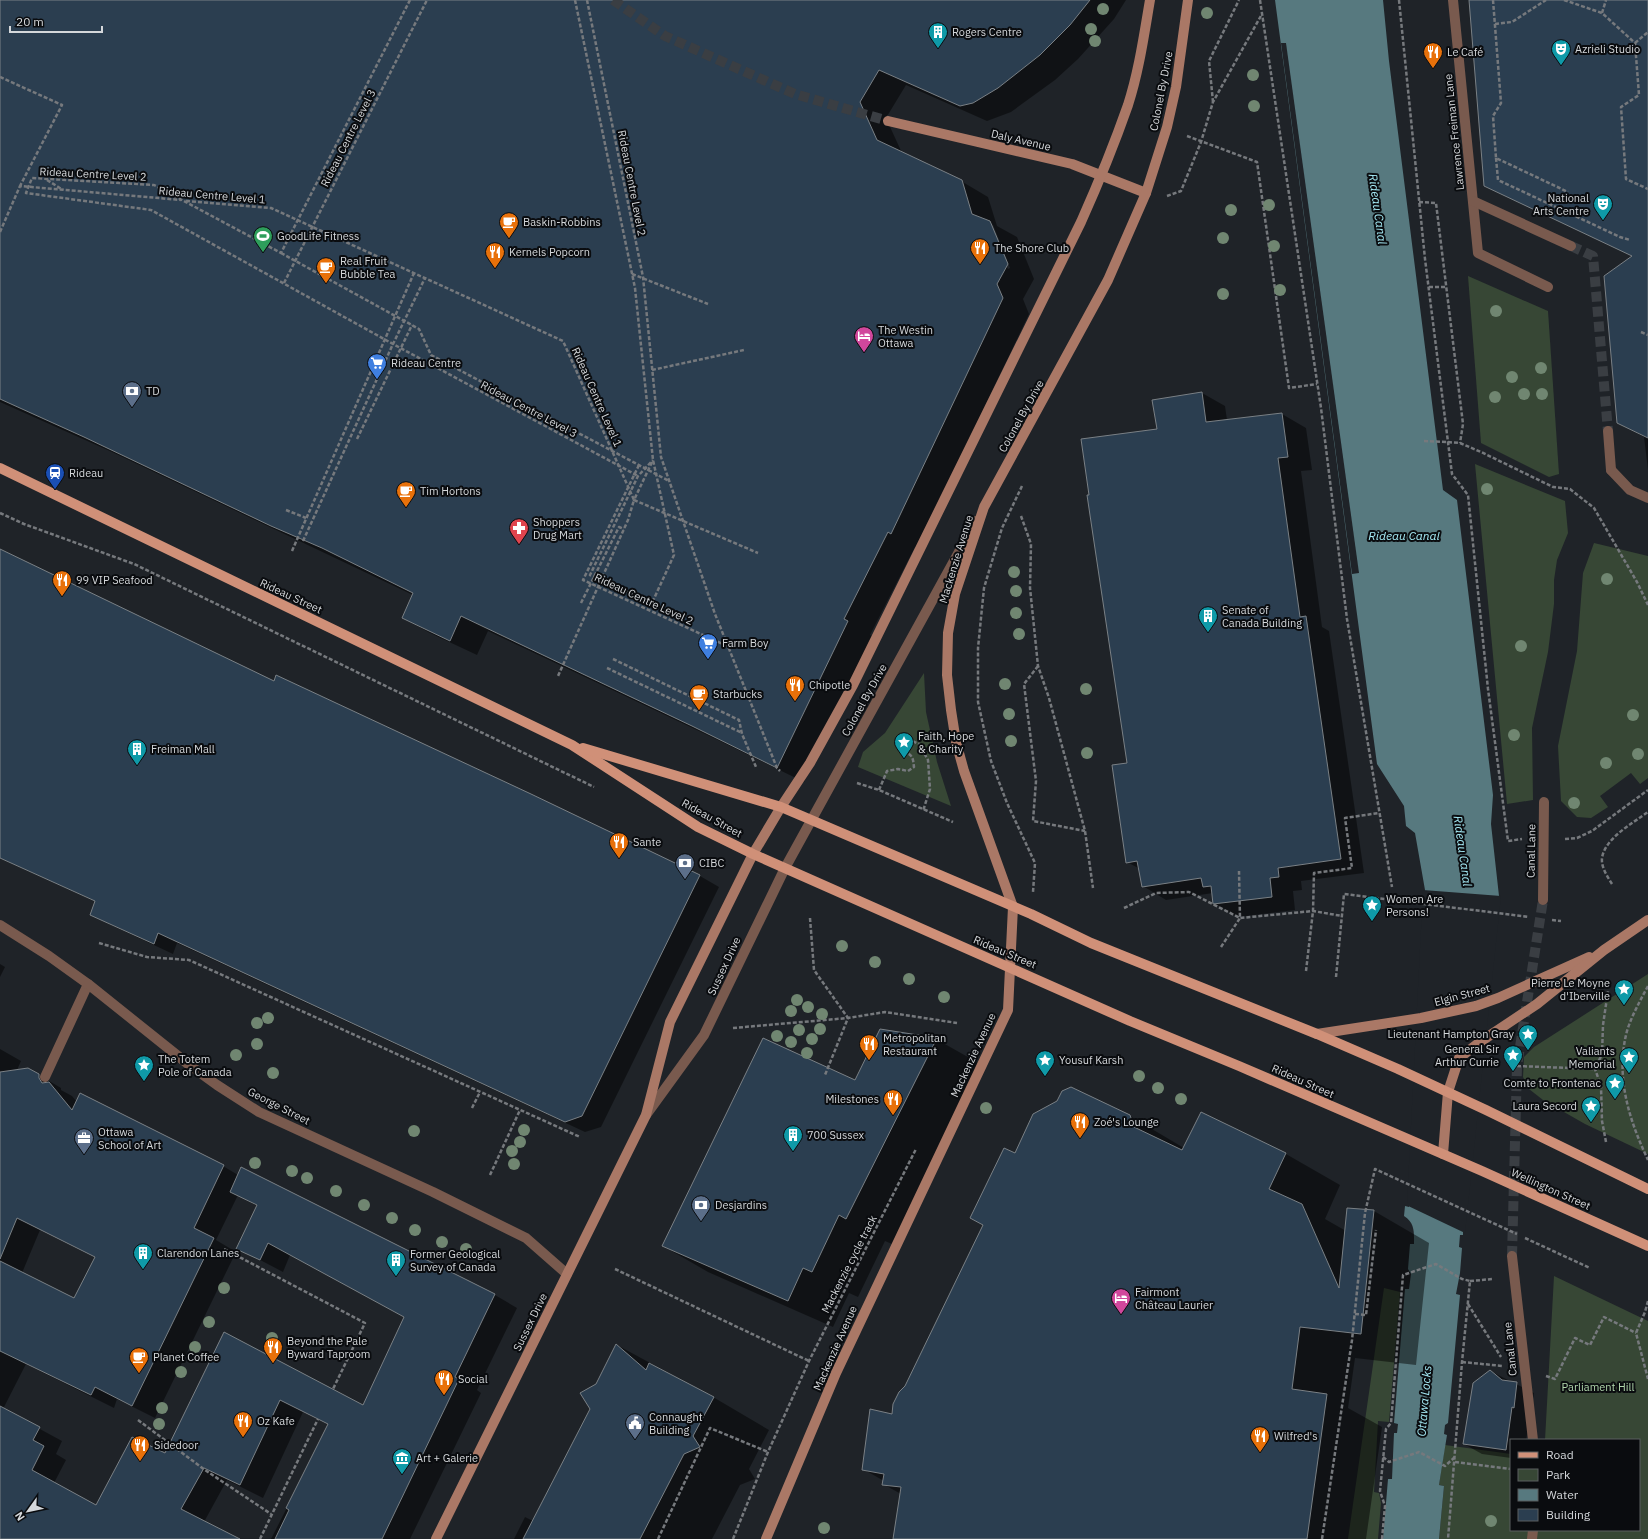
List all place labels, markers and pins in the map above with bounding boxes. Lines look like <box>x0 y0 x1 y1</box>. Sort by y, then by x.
building icon: Rogers Centre <box>927 21 949 49</box>
place label: Rogers Centre <box>952 25 1022 39</box>
theatre icon: Azrieli Studio <box>1550 38 1572 66</box>
restaurant icon: Le Café <box>1422 41 1444 69</box>
place label: Azrieli Studio <box>1575 42 1640 56</box>
place label: Le Café <box>1447 45 1483 59</box>
place label: National Arts Centre <box>1533 191 1589 218</box>
theatre icon: National Arts Centre <box>1592 193 1614 221</box>
cafe icon: Baskin-Robbins <box>498 211 520 239</box>
place label: Baskin-Robbins <box>523 215 601 229</box>
sports icon: GoodLife Fitness <box>252 225 274 253</box>
place label: GoodLife Fitness <box>277 229 359 243</box>
restaurant icon: The Shore Club <box>969 237 991 265</box>
restaurant icon: Kernels Popcorn <box>484 241 506 269</box>
place label: The Shore Club <box>994 241 1069 255</box>
place label: Kernels Popcorn <box>509 245 590 259</box>
place label: Real Fruit Bubble Tea <box>340 254 395 281</box>
cafe icon: Real Fruit Bubble Tea <box>315 256 337 284</box>
place label: The Westin Ottawa <box>878 323 933 350</box>
hotel icon: The Westin Ottawa <box>853 325 875 353</box>
supermarket icon: Rideau Centre <box>366 352 388 380</box>
place label: Rideau Centre <box>391 356 461 370</box>
bank icon: TD <box>121 380 143 408</box>
place label: TD <box>146 384 160 398</box>
station icon: Rideau <box>44 462 66 490</box>
place label: Rideau <box>69 466 103 480</box>
cafe icon: Tim Hortons <box>395 480 417 508</box>
place label: Tim Hortons <box>420 484 481 498</box>
place label: Shoppers Drug Mart <box>533 515 582 542</box>
pharmacy icon: Shoppers Drug Mart <box>508 517 530 545</box>
restaurant icon: 99 VIP Seafood <box>51 569 73 597</box>
place label: 99 VIP Seafood <box>76 573 153 587</box>
place label: Senate of Canada Building <box>1222 603 1302 630</box>
building icon: Senate of Canada Building <box>1197 605 1219 633</box>
supermarket icon: Farm Boy <box>697 632 719 660</box>
place label: Farm Boy <box>722 636 769 650</box>
restaurant icon: Chipotle <box>784 674 806 702</box>
place label: Chipotle <box>809 678 850 692</box>
cafe icon: Starbucks <box>688 683 710 711</box>
place label: Starbucks <box>713 687 762 701</box>
place label: Faith, Hope & Charity <box>918 729 974 756</box>
place icon: Faith, Hope & Charity <box>893 731 915 759</box>
building icon: Freiman Mall <box>126 738 148 766</box>
place label: Freiman Mall <box>151 742 215 756</box>
restaurant icon: Sante <box>608 831 630 859</box>
place label: Sante <box>633 835 661 849</box>
bank icon: CIBC <box>674 852 696 880</box>
place label: CIBC <box>699 856 724 870</box>
place label: Women Are Persons! <box>1386 892 1443 919</box>
place icon: Women Are Persons! <box>1361 894 1383 922</box>
place label: Pierre Le Moyne d'Iberville <box>1531 976 1610 1003</box>
place icon: Pierre Le Moyne d'Iberville <box>1613 978 1635 1006</box>
place icon: Lieutenant Hampton Gray <box>1517 1023 1539 1051</box>
place label: Lieutenant Hampton Gray <box>1387 1027 1514 1041</box>
place label: Metropolitan Restaurant <box>883 1031 946 1058</box>
restaurant icon: Metropolitan Restaurant <box>858 1033 880 1061</box>
place label: General Sir Arthur Currie <box>1435 1042 1499 1069</box>
place icon: General Sir Arthur Currie <box>1502 1044 1524 1072</box>
place label: Valiants Memorial <box>1569 1044 1615 1071</box>
place icon: Valiants Memorial <box>1618 1046 1640 1074</box>
place icon: Yousuf Karsh <box>1034 1049 1056 1077</box>
place label: The Totem Pole of Canada <box>158 1052 232 1079</box>
place label: Yousuf Karsh <box>1059 1053 1123 1067</box>
place icon: The Totem Pole of Canada <box>133 1054 155 1082</box>
place icon: Comte to Frontenac <box>1604 1072 1626 1100</box>
place label: Comte to Frontenac <box>1504 1076 1601 1090</box>
restaurant icon: Milestones <box>882 1088 904 1116</box>
place label: Milestones <box>825 1092 879 1106</box>
place icon: Laura Secord <box>1580 1095 1602 1123</box>
place label: Laura Secord <box>1513 1099 1577 1113</box>
restaurant icon: Zoé's Lounge <box>1069 1111 1091 1139</box>
place label: Zoé's Lounge <box>1094 1115 1159 1129</box>
building icon: 700 Sussex <box>782 1124 804 1152</box>
place label: Ottawa School of Art <box>98 1125 161 1152</box>
office icon: Ottawa School of Art <box>73 1127 95 1155</box>
place label: 700 Sussex <box>807 1128 865 1142</box>
bank icon: Desjardins <box>690 1194 712 1222</box>
place label: Desjardins <box>715 1198 767 1212</box>
building icon: Clarendon Lanes <box>132 1242 154 1270</box>
place label: Clarendon Lanes <box>157 1246 239 1260</box>
place label: Former Geological Survey of Canada <box>410 1247 500 1274</box>
building icon: Former Geological Survey of Canada <box>385 1249 407 1277</box>
place label: Fairmont Château Laurier <box>1135 1285 1213 1312</box>
hotel icon: Fairmont Château Laurier <box>1110 1287 1132 1315</box>
place label: Beyond the Pale Byward Taproom <box>287 1334 370 1361</box>
restaurant icon: Beyond the Pale Byward Taproom <box>262 1336 284 1364</box>
cafe icon: Planet Coffee <box>128 1346 150 1374</box>
place label: Planet Coffee <box>153 1350 219 1364</box>
restaurant icon: Social <box>433 1368 455 1396</box>
place label: Social <box>458 1372 488 1386</box>
restaurant icon: Oz Kafe <box>232 1410 254 1438</box>
place label: Connaught Building <box>649 1410 703 1437</box>
public building icon: Connaught Building <box>624 1412 646 1440</box>
place label: Oz Kafe <box>257 1414 295 1428</box>
restaurant icon: Wilfred's <box>1249 1425 1271 1453</box>
place label: Wilfred's <box>1274 1429 1318 1443</box>
restaurant icon: Sidedoor <box>129 1434 151 1462</box>
place label: Sidedoor <box>154 1438 198 1452</box>
museum icon: Art + Galerie <box>391 1447 413 1475</box>
place label: Art + Galerie <box>416 1451 478 1465</box>

